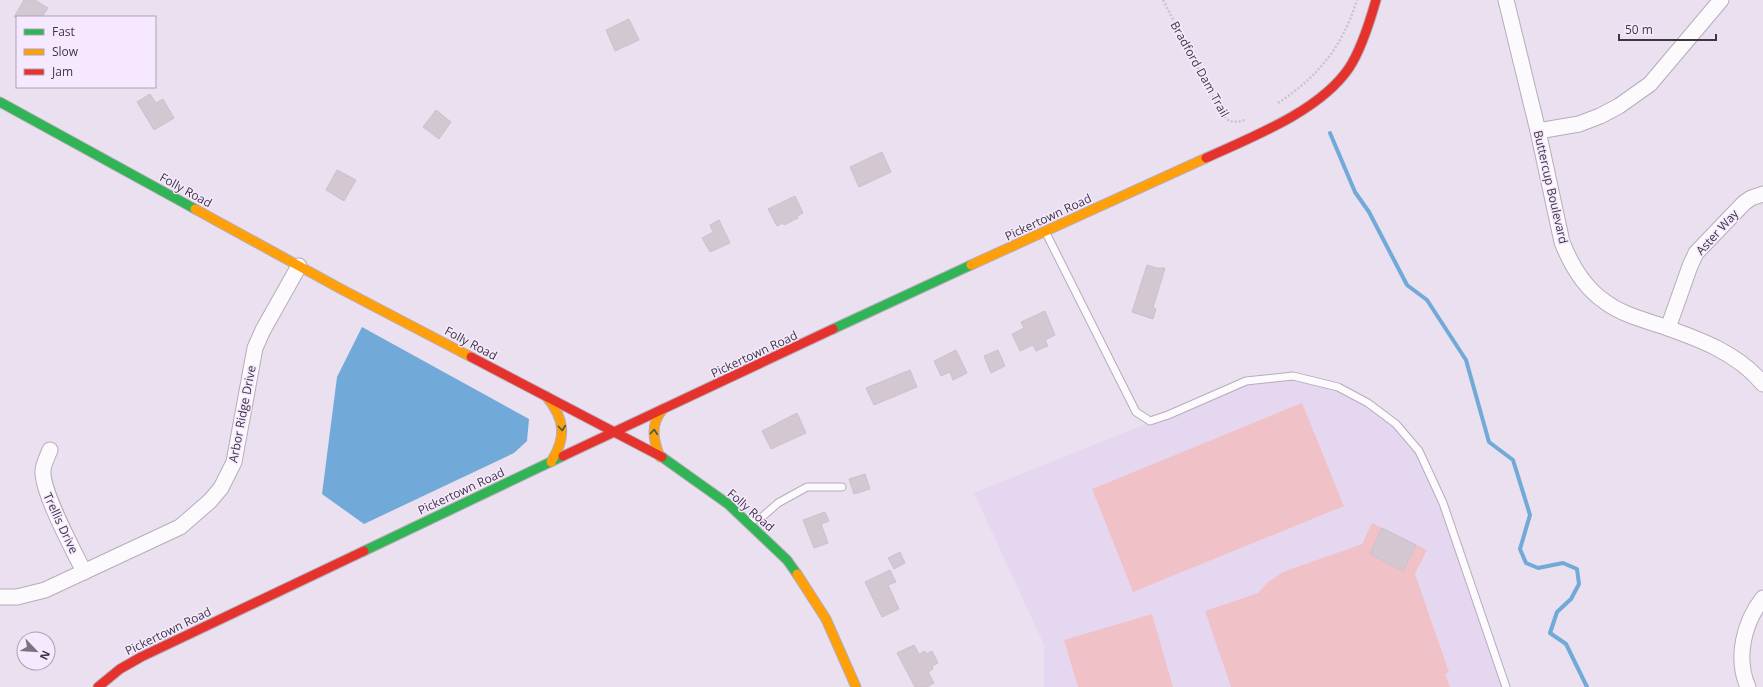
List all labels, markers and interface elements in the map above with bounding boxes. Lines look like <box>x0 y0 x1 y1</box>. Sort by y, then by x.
legend <box>16 16 156 88</box>
scale bar <box>1619 16 1716 42</box>
street label: Bradford Dam Trail <box>1167 18 1233 120</box>
text: 50 m <box>1625 21 1653 38</box>
text: Fast <box>52 23 75 40</box>
text: Slow <box>52 43 79 60</box>
text: Jam <box>51 63 73 80</box>
street label: Buttercup Boulevard <box>1530 129 1572 245</box>
street label: Folly Road <box>157 169 215 211</box>
street label: Pickertown Road <box>1002 189 1094 245</box>
street label: Aster Way <box>1692 205 1743 259</box>
street label: Folly Road <box>442 322 500 364</box>
street label: Pickertown Road <box>708 326 800 382</box>
street label: Arbor Ridge Drive <box>224 364 260 464</box>
one-way arrow <box>557 425 566 431</box>
one-way arrow <box>649 429 658 435</box>
street label: Pickertown Road <box>415 463 507 519</box>
street label: Folly Road <box>724 485 778 535</box>
street label: Trellis Drive <box>39 490 83 557</box>
street label: Pickertown Road <box>122 603 214 659</box>
north arrow <box>16 631 56 671</box>
text: N <box>37 648 54 663</box>

